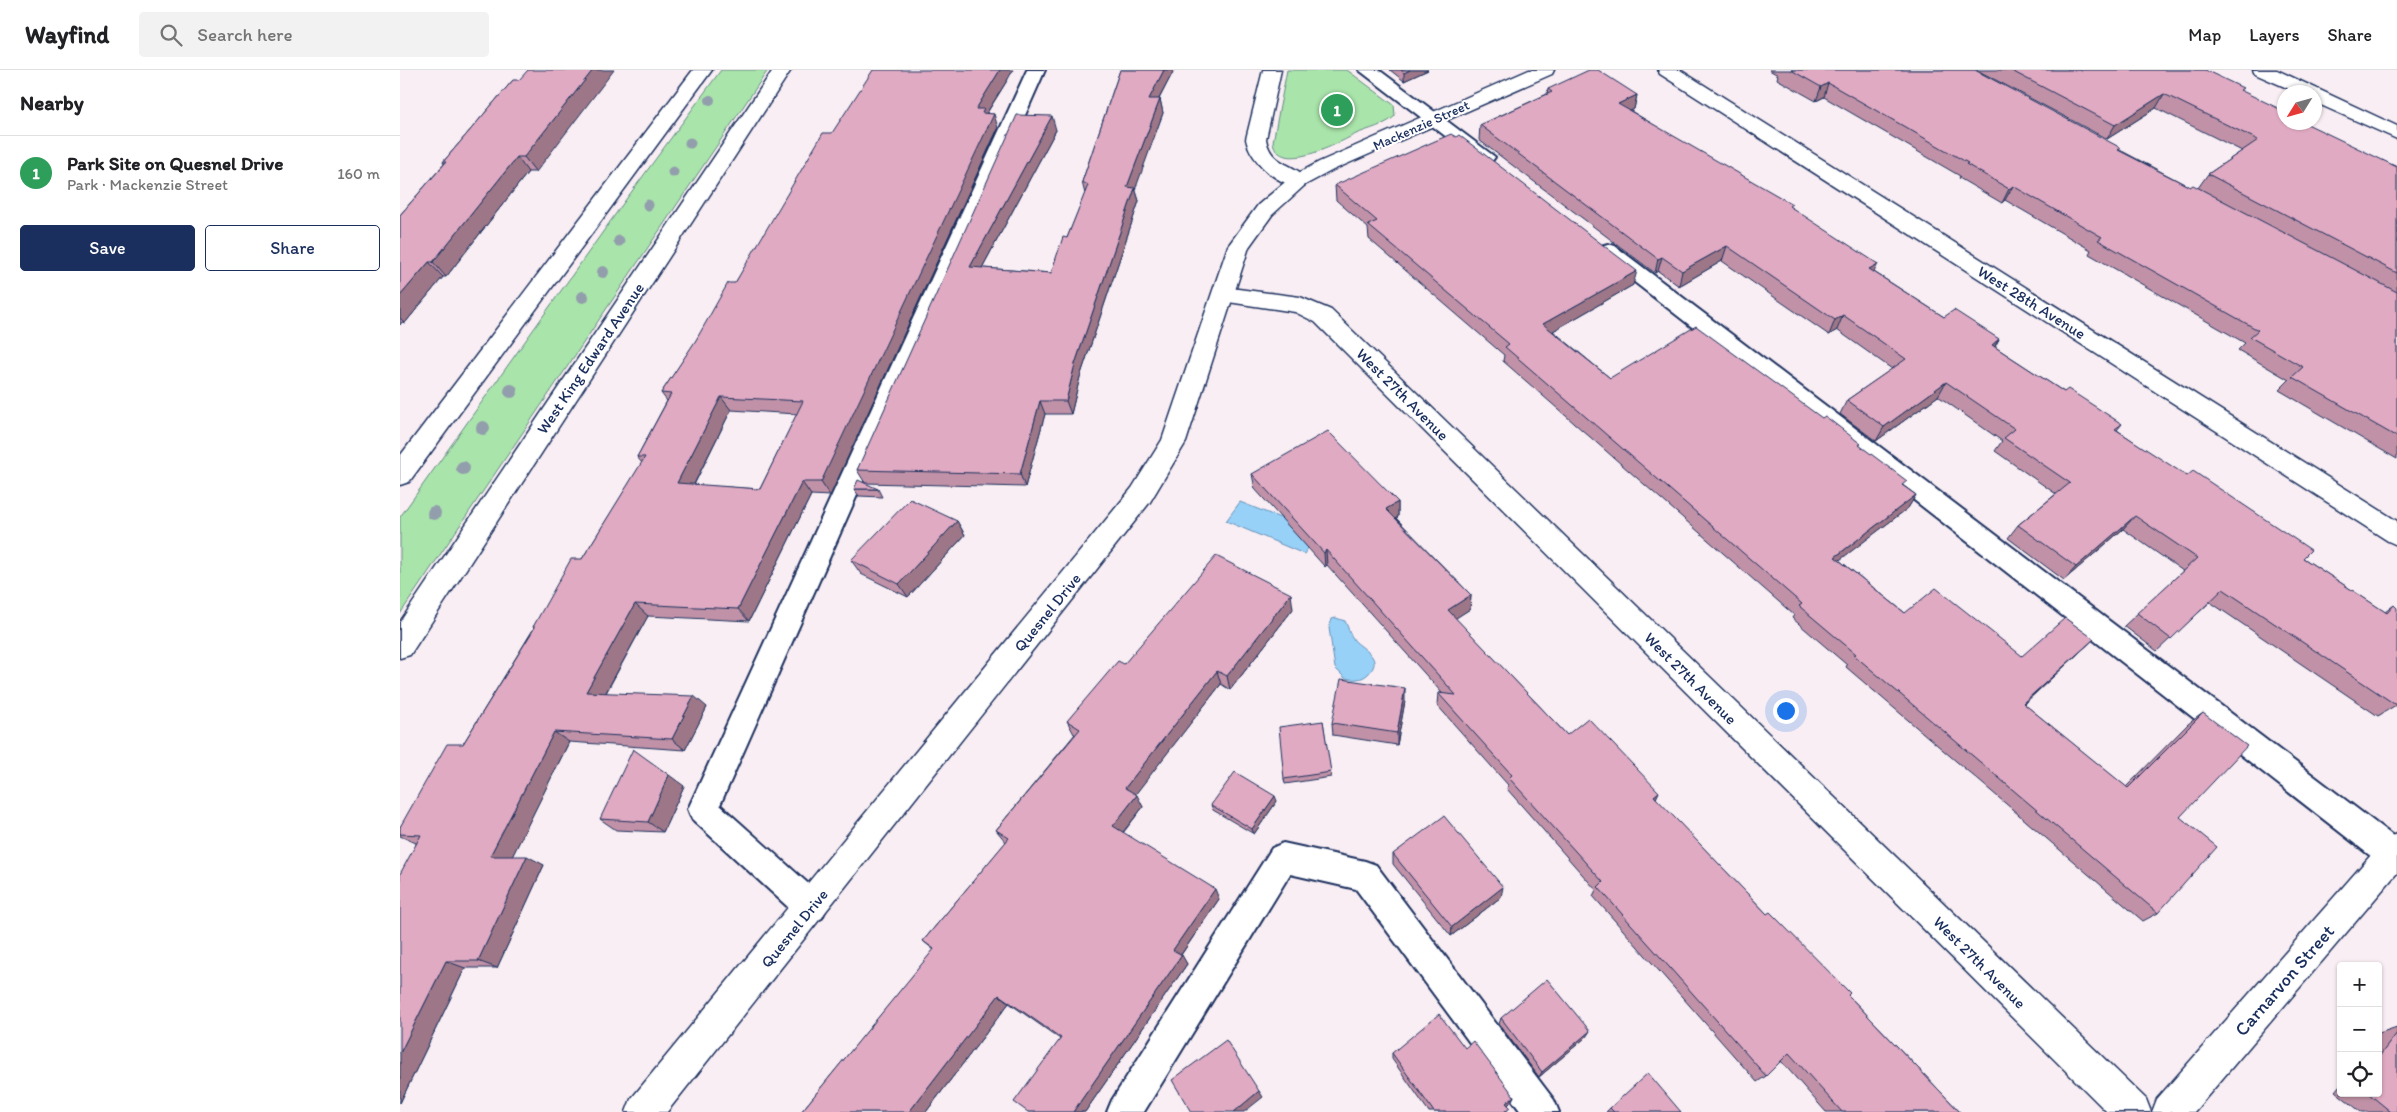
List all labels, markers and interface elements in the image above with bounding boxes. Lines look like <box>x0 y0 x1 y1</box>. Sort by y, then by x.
search box <box>139 12 489 57</box>
text: Wayfind <box>25 20 109 49</box>
icon: search <box>157 21 185 49</box>
text: Search here <box>197 23 293 46</box>
text: Map <box>2188 24 2221 46</box>
text: Layers <box>2249 24 2299 46</box>
text: Share <box>2327 24 2372 46</box>
north arrow <box>2277 85 2322 130</box>
text: Nearby <box>20 90 84 115</box>
pin: 1 <box>1321 91 1353 129</box>
street label: Mackenzie Street <box>1370 97 1472 154</box>
text: Park Site on Quesnel Drive <box>67 152 283 175</box>
text: 1 <box>32 164 40 183</box>
text: 160 m <box>337 164 380 183</box>
text: Park · Mackenzie Street <box>67 175 228 194</box>
button: Save <box>20 225 195 271</box>
button: Share <box>205 225 380 271</box>
street label: West 28th Avenue <box>1974 262 2089 343</box>
street label: West King Edward Avenue <box>533 279 648 438</box>
street label: West 27th Avenue <box>1352 344 1453 445</box>
street label: Quesnel Drive <box>1010 569 1085 655</box>
street label: West 27th Avenue <box>1640 628 1741 729</box>
your location <box>1773 698 1799 724</box>
street label: Quesnel Drive <box>757 885 832 971</box>
street label: West 27th Avenue <box>1929 912 2030 1013</box>
street label: Carnarvon Street <box>2230 920 2339 1041</box>
map controls <box>2337 962 2382 1097</box>
button: + <box>2337 962 2382 1007</box>
button: − <box>2337 1007 2382 1052</box>
button: locate <box>2337 1052 2382 1097</box>

